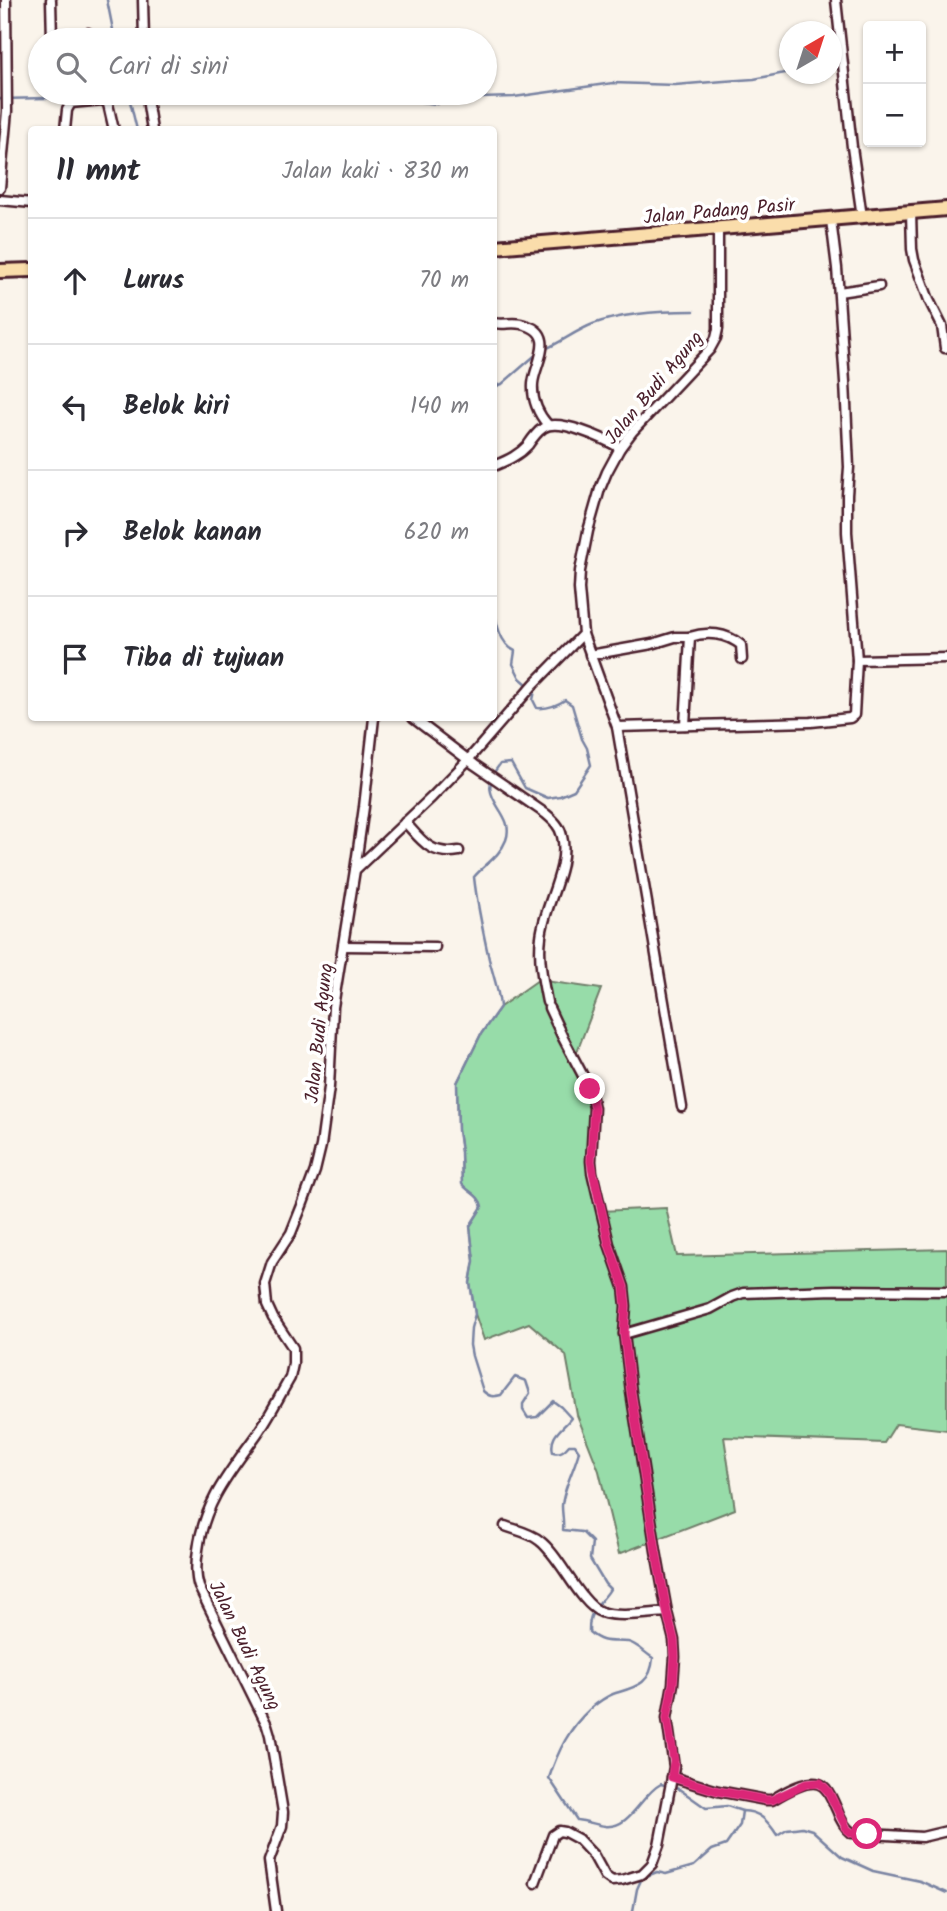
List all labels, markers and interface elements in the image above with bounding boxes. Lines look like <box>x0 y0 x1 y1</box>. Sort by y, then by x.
north arrow <box>779 21 842 84</box>
map controls <box>863 21 926 147</box>
button: + <box>863 21 926 84</box>
search box <box>28 28 497 105</box>
text: Cari di sini <box>108 46 228 88</box>
icon: search <box>52 48 90 86</box>
button: − <box>863 84 926 147</box>
text: 11 mnt <box>56 148 140 196</box>
text: Jalan kaki · 830 m <box>282 154 469 190</box>
street label: Jalan Padang Pasir <box>642 190 798 234</box>
text: Lurus <box>123 260 184 302</box>
icon: ahead <box>56 262 94 300</box>
text: 70 m <box>419 263 469 299</box>
street label: Jalan Budi Agung <box>598 325 711 452</box>
text: Belok kiri <box>123 386 229 428</box>
icon: left <box>56 388 94 426</box>
text: 140 m <box>410 389 469 425</box>
text: Belok kanan <box>123 512 262 554</box>
icon: right <box>56 514 94 552</box>
text: 620 m <box>404 515 469 551</box>
text: Tiba di tujuan <box>123 638 284 680</box>
icon: arrive <box>56 640 94 678</box>
street label: Jalan Budi Agung <box>298 962 342 1105</box>
route end <box>574 1073 605 1104</box>
street label: Jalan Budi Agung <box>200 1576 289 1716</box>
route start <box>851 1818 882 1849</box>

